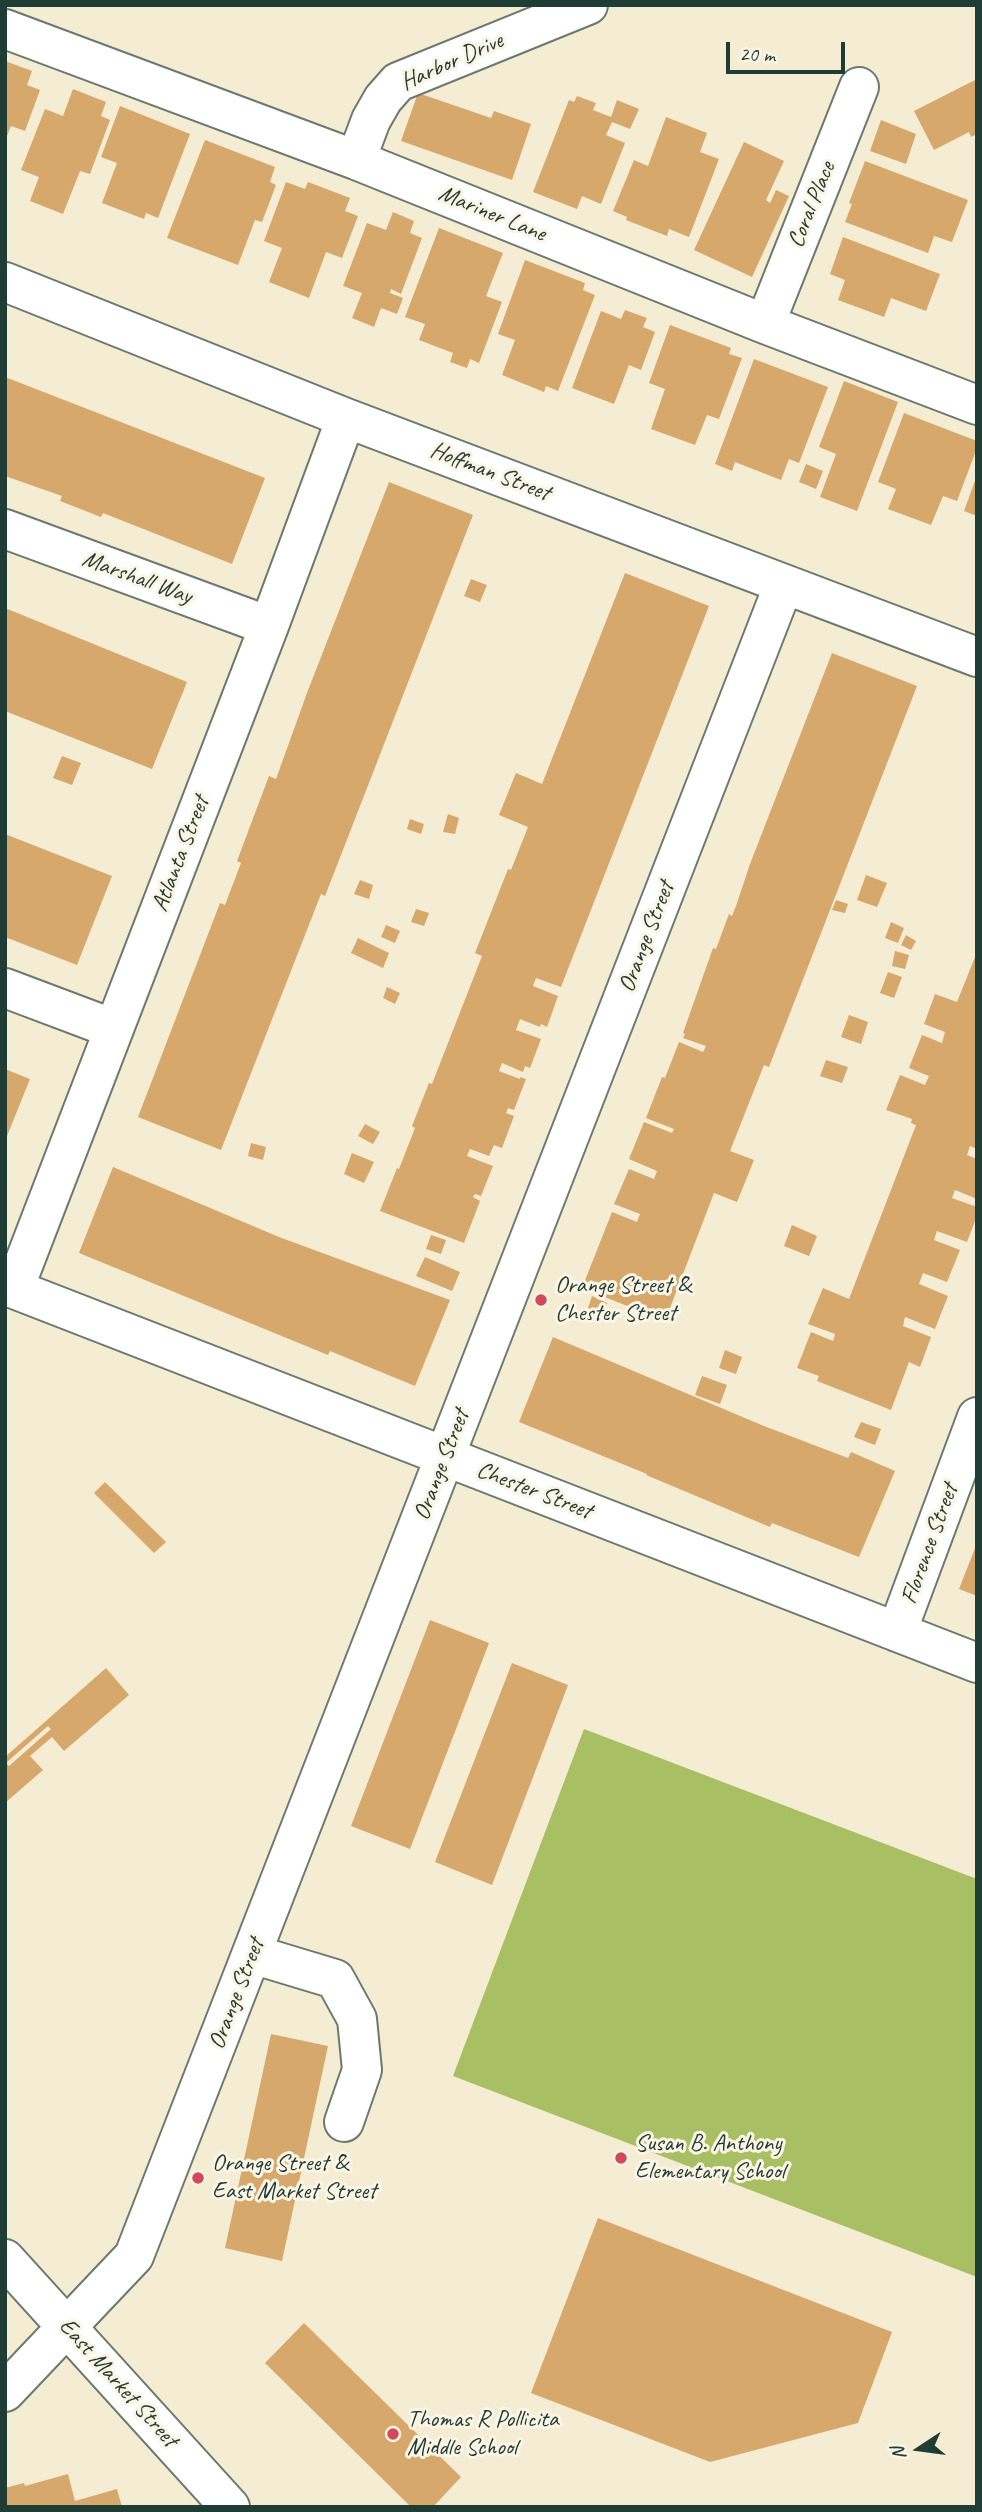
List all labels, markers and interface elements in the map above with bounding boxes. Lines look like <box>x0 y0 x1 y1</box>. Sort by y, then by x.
street label: Harbor Drive <box>396 27 508 97</box>
scale bar <box>730 28 849 72</box>
text: 20 m <box>739 41 775 67</box>
street label: Coral Place <box>782 158 842 252</box>
street label: Mariner Lane <box>434 179 550 249</box>
street label: Hoffman Street <box>426 436 554 508</box>
street label: Marshall Way <box>78 545 196 611</box>
street label: Atlanta Street <box>146 792 216 916</box>
street label: Orange Street <box>613 878 681 996</box>
place label: Orange Street & Chester Street <box>555 1272 690 1328</box>
marker: Orange Street & Chester Street <box>533 1292 549 1308</box>
street label: Orange Street <box>408 1406 476 1524</box>
street label: Chester Street <box>472 1456 596 1526</box>
street label: Florence Street <box>895 1480 965 1608</box>
street label: Orange Street <box>203 1935 271 2053</box>
place label: Susan B. Anthony Elementary School <box>635 2130 785 2186</box>
place label: Orange Street & East Market Street <box>212 2150 376 2206</box>
marker: Susan B. Anthony Elementary School <box>613 2150 629 2166</box>
marker: Orange Street & East Market Street <box>190 2170 206 2186</box>
street label: East Market Street <box>52 2312 184 2454</box>
place label: Thomas R Pollicita Middle School <box>407 2406 558 2462</box>
north arrow <box>884 2414 954 2484</box>
marker: Thomas R Pollicita Middle School <box>385 2426 401 2442</box>
text: N <box>886 2445 912 2462</box>

